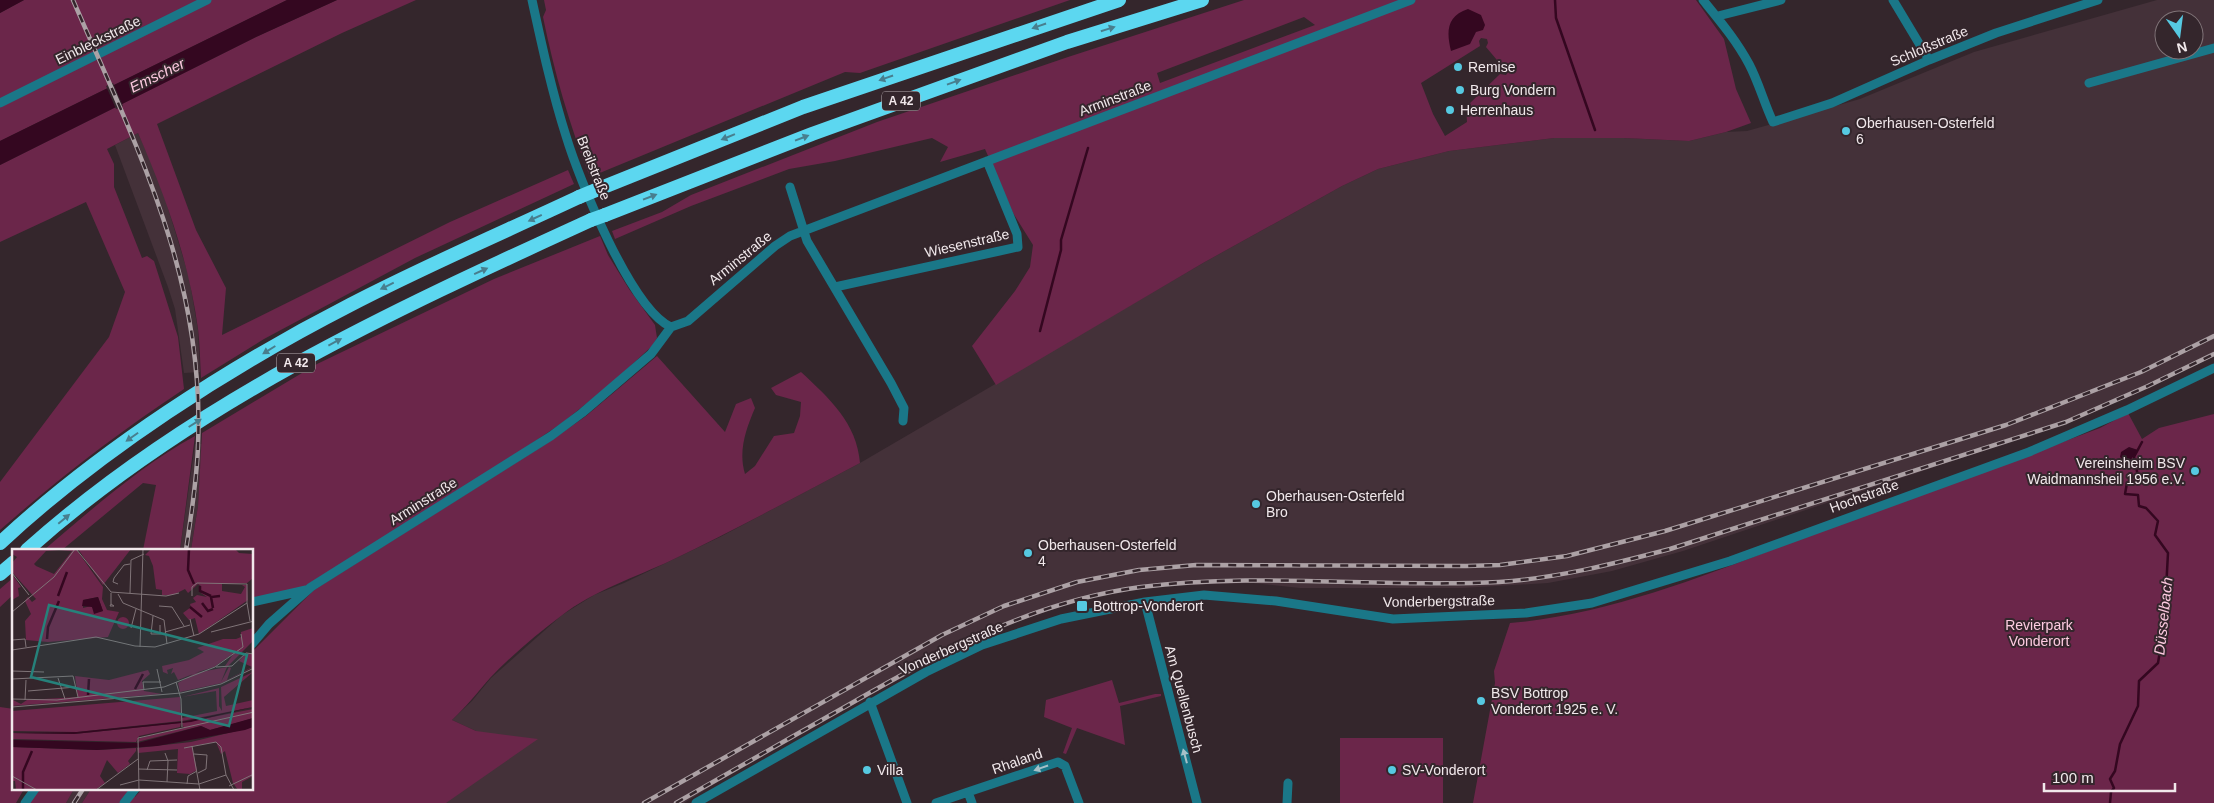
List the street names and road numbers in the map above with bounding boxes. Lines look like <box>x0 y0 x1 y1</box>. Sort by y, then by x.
street label: Einbleckstraße <box>53 12 143 67</box>
street label: Schloßstraße <box>1888 22 1971 70</box>
street label: Arminstraße <box>1077 77 1154 119</box>
road number: A 42 <box>882 92 920 110</box>
street label: Breilstraße <box>574 134 614 203</box>
street label: Wiesenstraße <box>923 225 1011 261</box>
street label: Arminstraße <box>705 228 775 288</box>
road number: A 42 <box>277 353 315 372</box>
street label: Arminstraße <box>386 474 460 528</box>
street label: Hochstraße <box>1827 476 1901 516</box>
street label: Vonderbergstraße <box>1383 592 1495 610</box>
street label: Vonderbergstraße <box>897 618 1006 678</box>
street label: Am Quellenbusch <box>1162 644 1206 754</box>
street label: Rhaland <box>990 745 1044 777</box>

